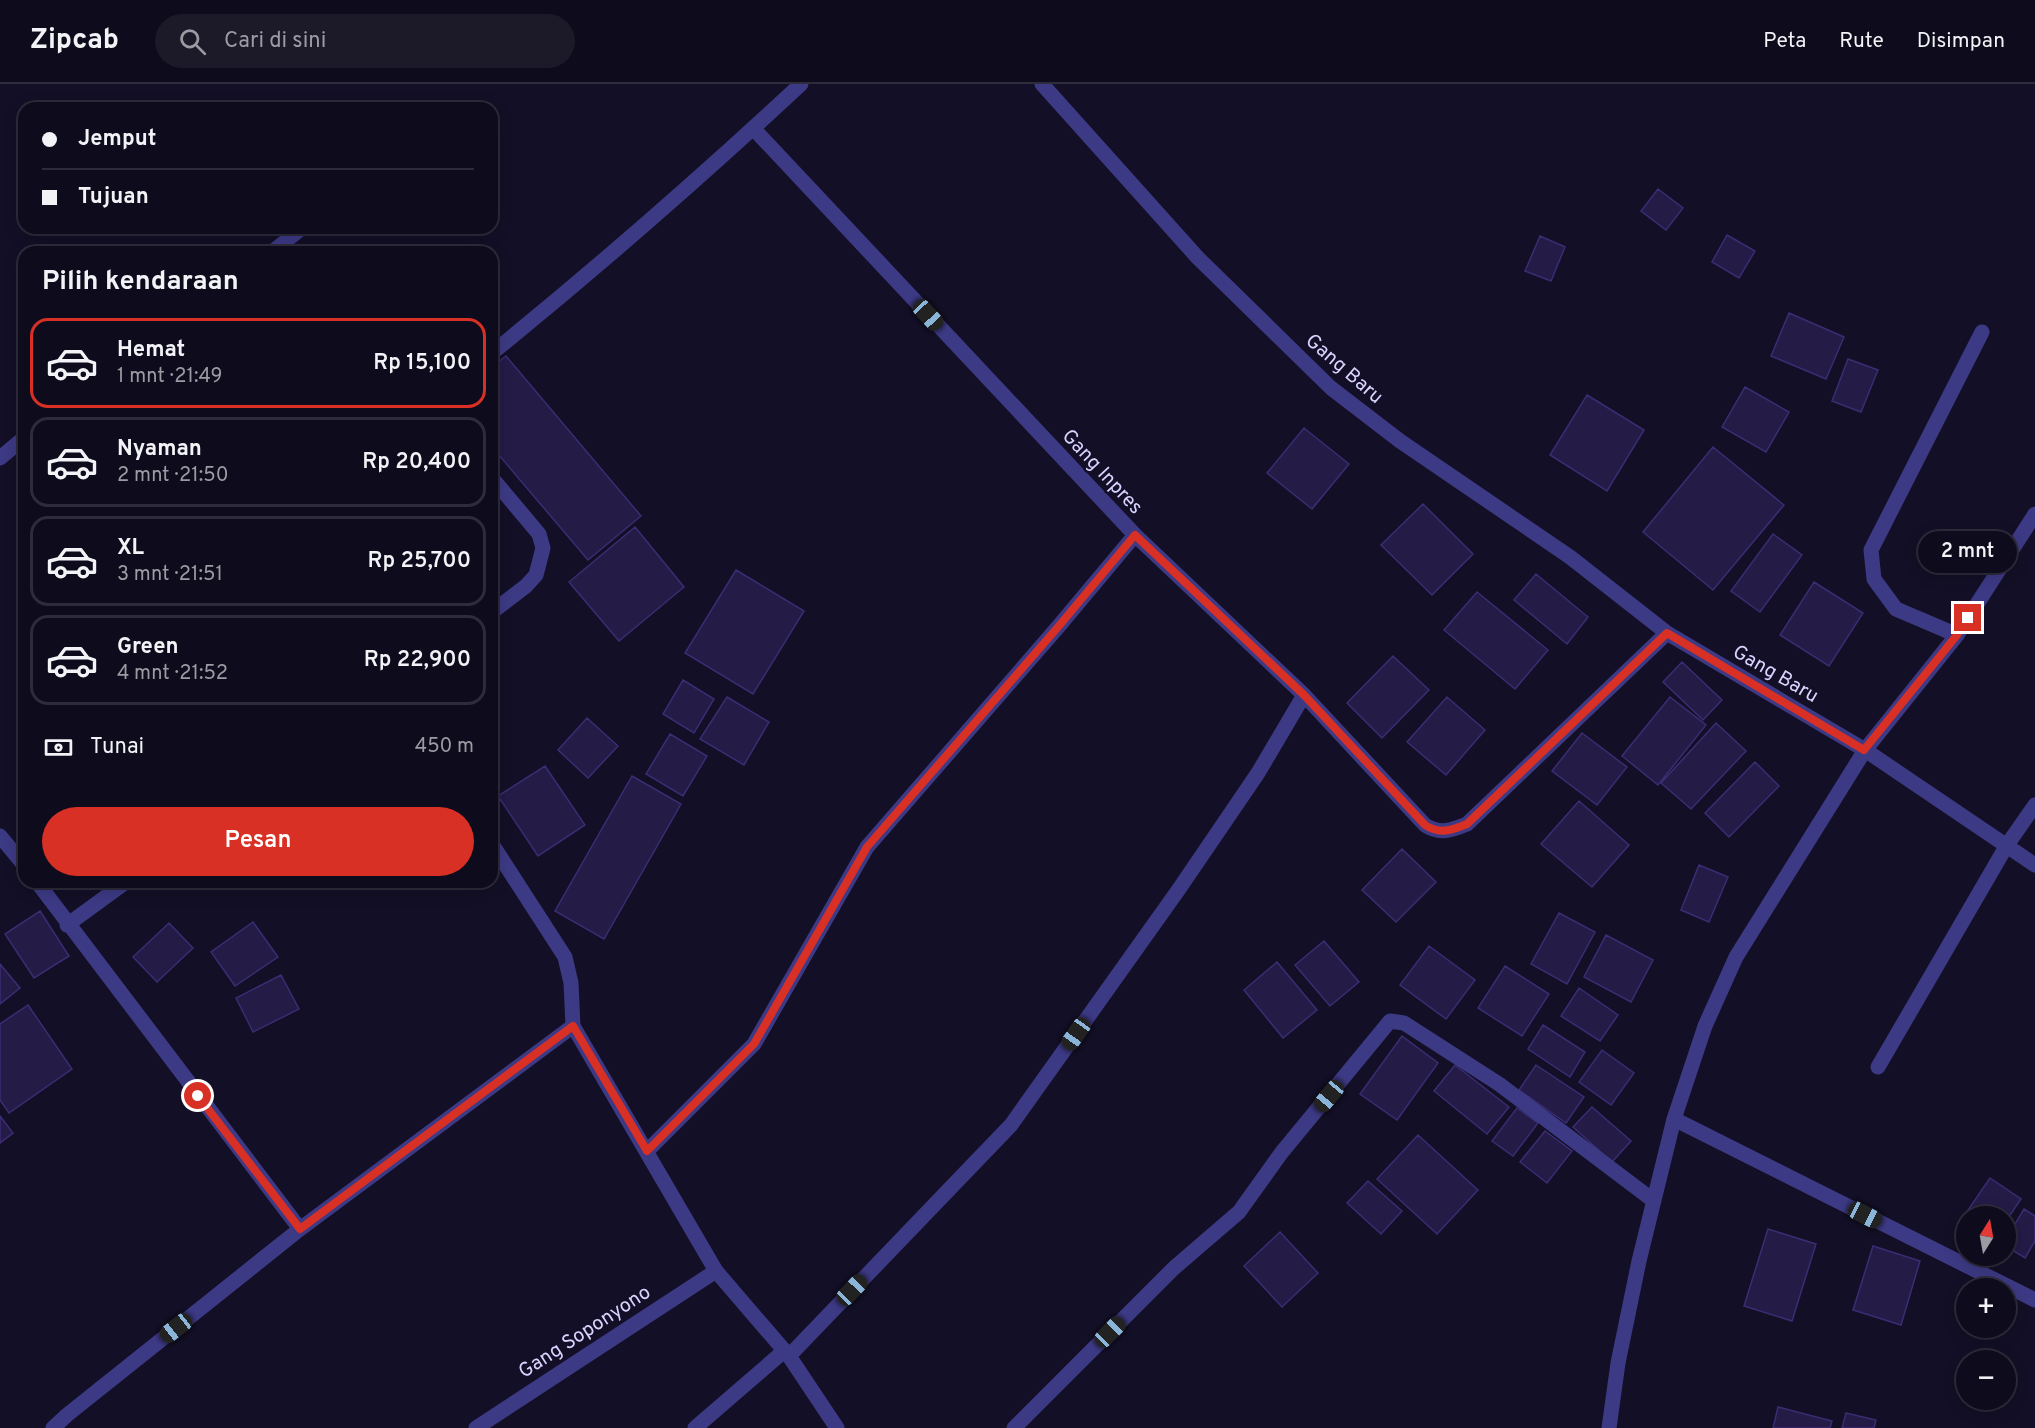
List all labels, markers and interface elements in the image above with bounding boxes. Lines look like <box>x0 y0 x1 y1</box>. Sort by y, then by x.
search box <box>155 14 575 68</box>
text: Zipcab <box>30 23 119 59</box>
icon: search <box>176 25 209 58</box>
text: Cari di sini <box>224 28 326 55</box>
text: Peta <box>1763 28 1806 55</box>
text: Rute <box>1839 28 1884 55</box>
text: Disimpan <box>1917 28 2005 55</box>
text: Jemput <box>78 126 156 153</box>
text: Tujuan <box>78 184 149 211</box>
text: Pilih kendaraan <box>42 265 239 299</box>
car <box>909 296 947 334</box>
street label: Gang Baru <box>1299 329 1388 410</box>
icon: car <box>45 336 99 390</box>
text: Hemat <box>117 337 185 364</box>
text: Rp 15,100 <box>373 350 471 377</box>
text: 1 mnt · 21:49 <box>117 364 223 390</box>
street label: Gang Inpres <box>1055 424 1148 521</box>
icon: car <box>45 435 99 489</box>
text: Nyaman <box>117 436 202 463</box>
text: Rp 20,400 <box>362 449 471 476</box>
text: 2 mnt · 21:50 <box>117 463 228 489</box>
callout: 2 mnt <box>1918 531 2018 573</box>
icon: car <box>45 534 99 588</box>
text: XL <box>117 535 144 562</box>
text: 2 mnt <box>1941 539 1994 565</box>
text: Rp 25,700 <box>368 548 471 575</box>
text: 3 mnt · 21:51 <box>117 562 223 588</box>
route end <box>1954 604 1981 631</box>
icon: car <box>45 633 99 687</box>
text: Green <box>117 634 179 661</box>
street label: Gang Baru <box>1727 640 1823 710</box>
text: Rp 22,900 <box>364 647 471 674</box>
text: 4 mnt · 21:52 <box>117 661 228 687</box>
icon: cash <box>42 731 75 764</box>
text: Tunai <box>90 734 144 761</box>
text: 450 m <box>415 734 474 760</box>
button: Pesan <box>42 807 474 876</box>
car <box>1058 1014 1094 1054</box>
car <box>1311 1076 1347 1116</box>
route start <box>184 1082 211 1109</box>
car <box>1845 1199 1885 1231</box>
north arrow <box>1956 1206 2016 1266</box>
map controls <box>1956 1206 2016 1410</box>
car <box>833 1271 871 1309</box>
button: + <box>1956 1278 2016 1338</box>
street label: Gang Soponyono <box>514 1280 656 1385</box>
car <box>156 1310 196 1346</box>
car <box>1091 1313 1129 1351</box>
button: − <box>1956 1350 2016 1410</box>

